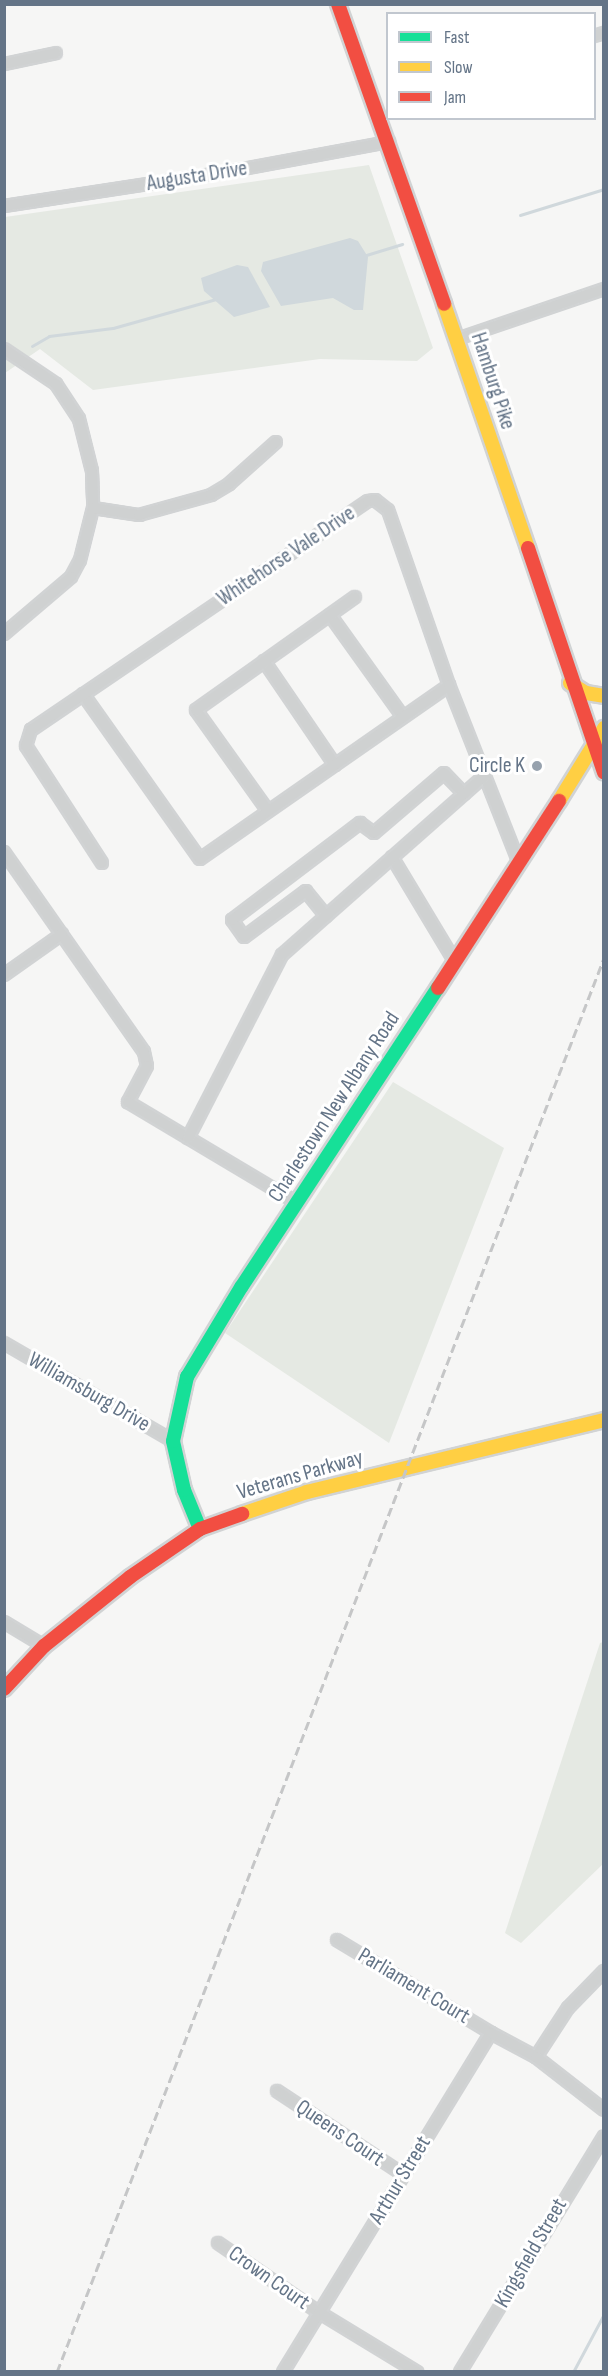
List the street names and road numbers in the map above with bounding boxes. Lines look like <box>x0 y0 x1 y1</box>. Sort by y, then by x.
street label: Augusta Drive <box>145 155 249 197</box>
street label: Hamburg Pike <box>465 329 521 433</box>
street label: Whitehorse Vale Drive <box>212 500 360 612</box>
street label: Charlestown New Albany Road <box>263 1007 405 1207</box>
street label: Williamsburg Drive <box>23 1346 155 1438</box>
street label: Veterans Parkway <box>234 1444 366 1506</box>
street label: Parliament Court <box>353 1942 475 2030</box>
street label: Queens Court <box>291 2094 389 2172</box>
street label: Arthur Street <box>363 2131 437 2229</box>
street label: Kingsfield Street <box>489 2194 573 2312</box>
street label: Crown Court <box>223 2241 315 2315</box>

